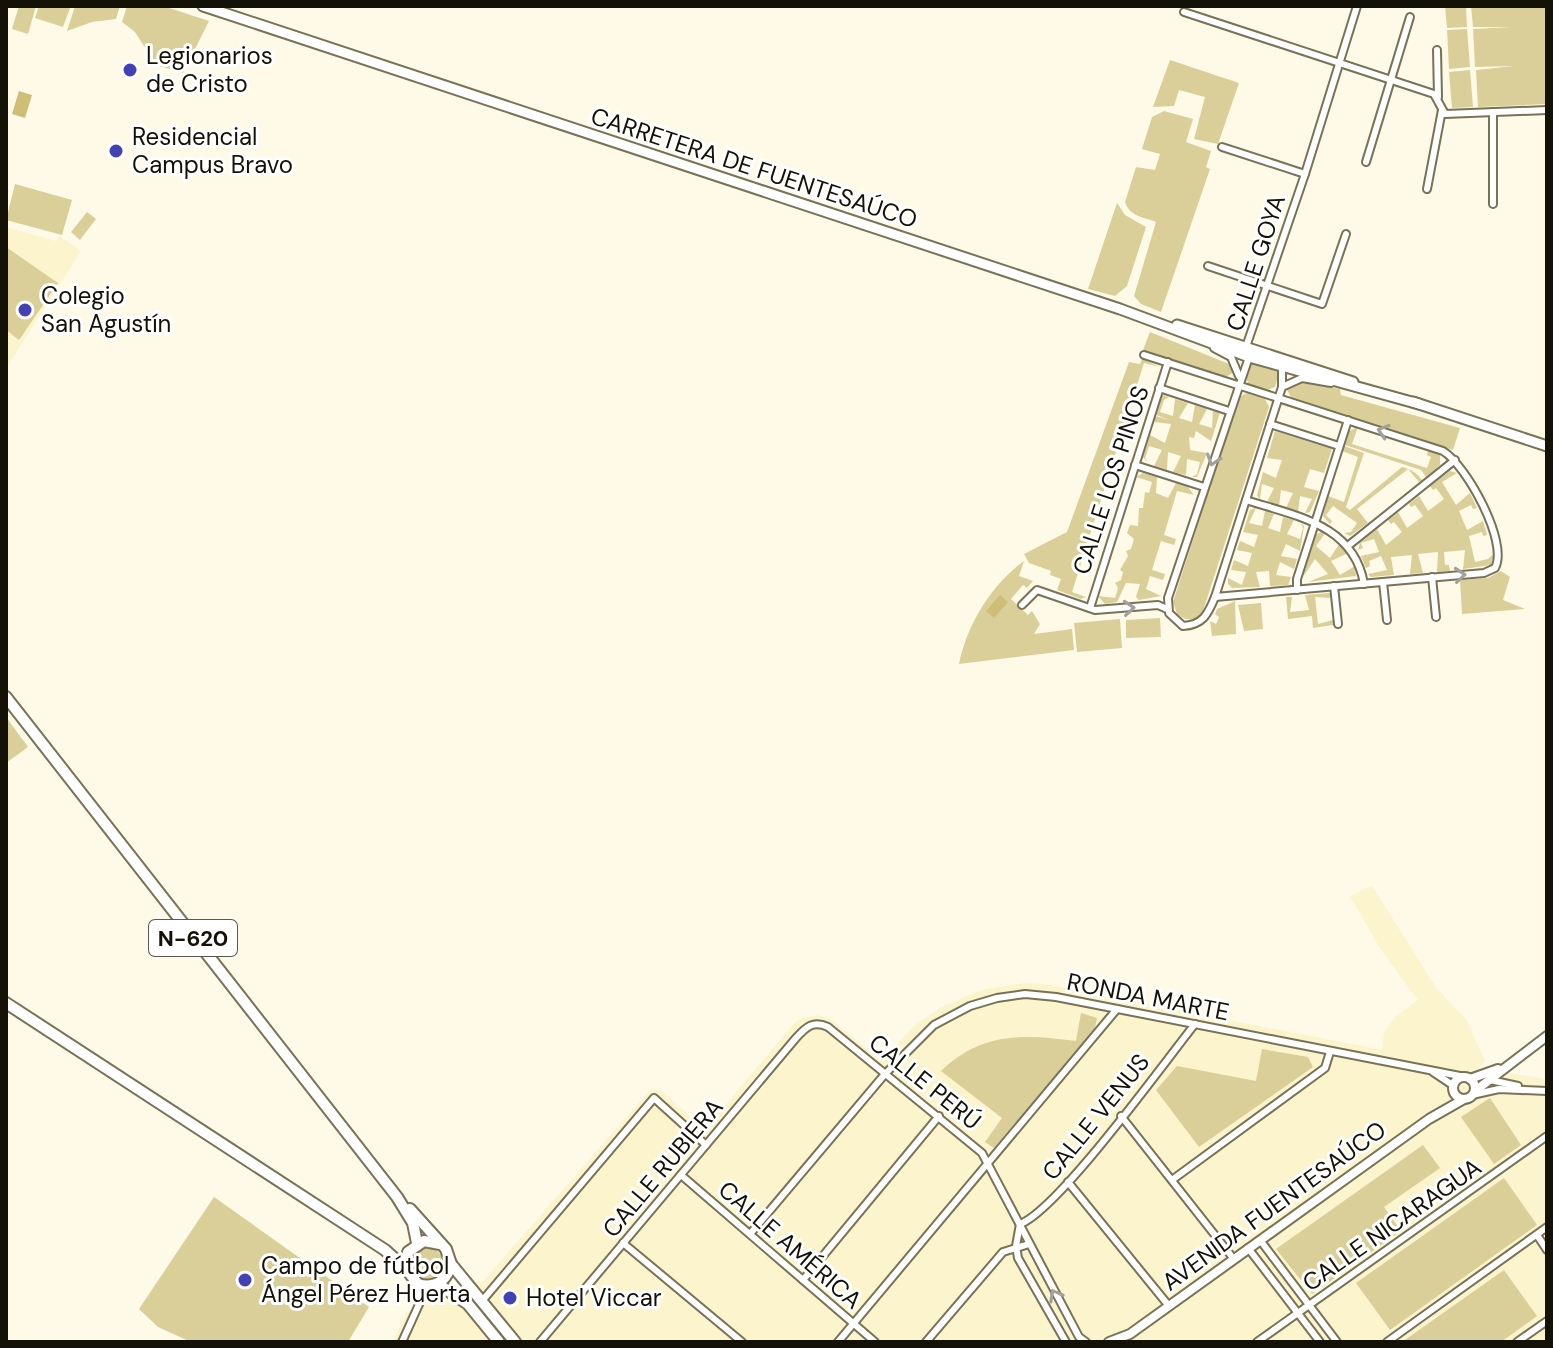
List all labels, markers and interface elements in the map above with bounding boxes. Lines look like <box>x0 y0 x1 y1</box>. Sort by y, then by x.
place label: Legionarios de Cristo <box>146 40 273 99</box>
marker: Legionarios de Cristo <box>121 61 139 79</box>
street label: CARRETERA DE FUENTESAÚCO <box>587 100 921 235</box>
place label: Residencial Campus Bravo <box>132 121 293 180</box>
marker: Residencial Campus Bravo <box>107 142 125 160</box>
street label: CALLE GOYA <box>1219 191 1292 335</box>
place label: Colegio San Agustín <box>41 280 171 339</box>
marker: Colegio San Agustín <box>16 301 34 319</box>
street label: CALLE LOS PINOS <box>1065 382 1156 578</box>
one-way arrow <box>1377 424 1391 440</box>
one-way arrow <box>1206 452 1222 466</box>
one-way arrow <box>1454 566 1467 583</box>
one-way arrow <box>1123 599 1136 616</box>
road number: N-620 <box>149 920 237 956</box>
street label: RONDA MARTE <box>1064 966 1232 1027</box>
street label: CALLE PERÚ <box>863 1027 988 1136</box>
street label: CALLE VENUS <box>1035 1047 1156 1186</box>
street label: CALLE RUBIERA <box>596 1092 730 1243</box>
street label: AVENIDA FUENTESAÚCO <box>1156 1114 1392 1297</box>
street label: CALLE NICARAGUA <box>1296 1151 1487 1298</box>
street label: CALLE AMÉRICA <box>712 1174 869 1315</box>
place label: Campo de fútbol Ángel Pérez Huerta <box>261 1250 470 1309</box>
marker: Campo de fútbol Ángel Pérez Huerta <box>236 1271 254 1289</box>
place label: Hotel Viccar <box>526 1282 662 1313</box>
marker: Hotel Viccar <box>501 1289 519 1307</box>
one-way arrow <box>1049 1289 1065 1303</box>

